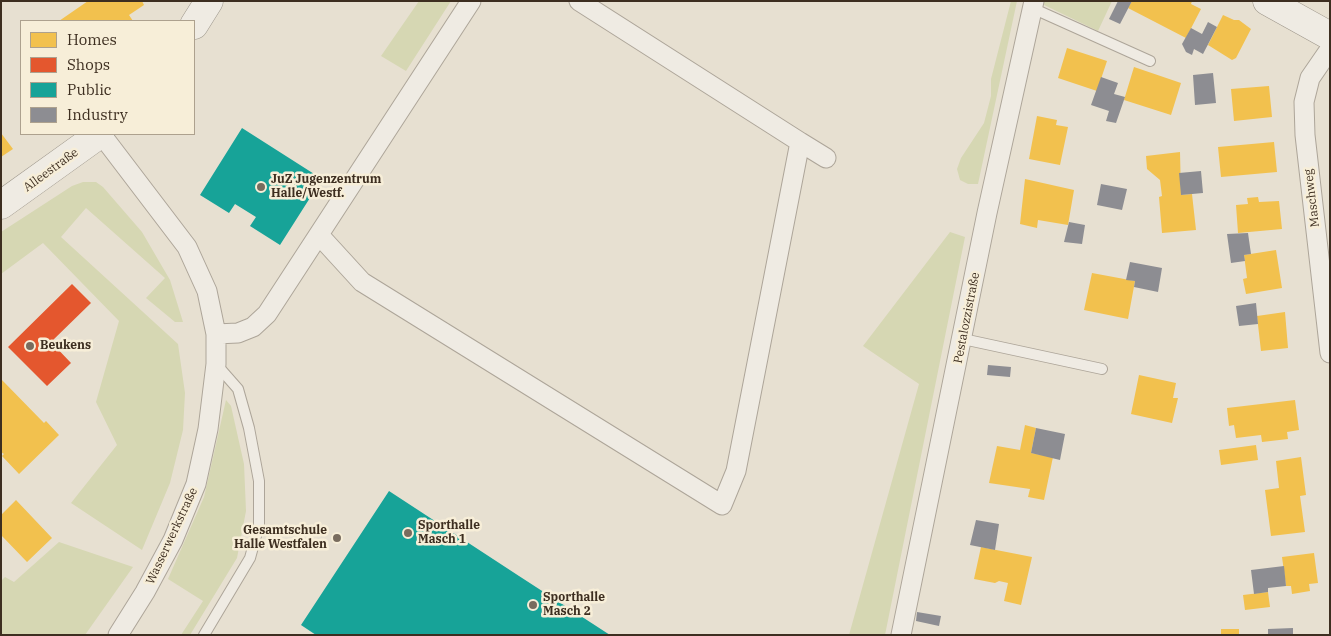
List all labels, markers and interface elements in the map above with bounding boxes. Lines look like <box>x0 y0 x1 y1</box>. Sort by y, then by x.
legend <box>20 20 195 135</box>
text: Homes <box>67 30 117 49</box>
text: Shops <box>67 55 110 74</box>
text: Public <box>67 80 112 99</box>
text: Industry <box>67 105 128 124</box>
street label: Alleestraße <box>21 145 81 195</box>
street label: Maschweg <box>1301 168 1323 228</box>
place label: JuZ Jugenzentrum Halle/Westf. <box>271 173 382 201</box>
marker: JuZ Jugenzentrum Halle/Westf. <box>255 181 267 193</box>
street label: Pestalozzistraße <box>951 271 983 365</box>
place label: Beukens <box>40 339 91 353</box>
marker: Beukens <box>24 340 36 352</box>
street label: Wasserwerkstraße <box>143 485 201 587</box>
place label: Sporthalle Masch 1 <box>418 519 480 547</box>
place label: Gesamtschule Halle Westfalen <box>234 524 327 552</box>
marker: Sporthalle Masch 1 <box>402 527 414 539</box>
marker: Gesamtschule Halle Westfalen <box>331 532 343 544</box>
place label: Sporthalle Masch 2 <box>543 591 605 619</box>
marker: Sporthalle Masch 2 <box>527 599 539 611</box>

